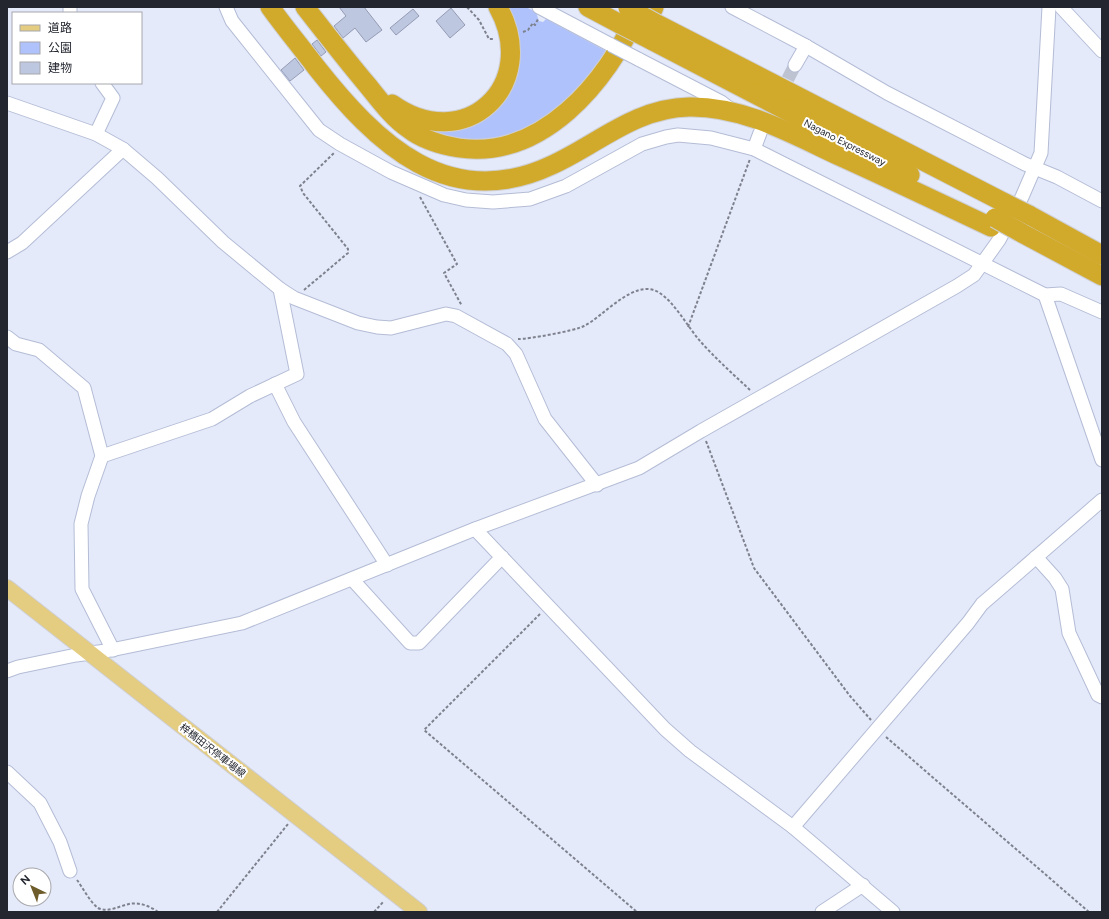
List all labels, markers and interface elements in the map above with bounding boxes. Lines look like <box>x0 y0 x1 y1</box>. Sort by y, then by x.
legend <box>12 12 142 84</box>
text: 道路 <box>48 21 72 35</box>
text: 公園 <box>48 41 72 55</box>
text: 建物 <box>48 61 72 75</box>
street label: Nagano Expressway <box>802 116 889 169</box>
street label: 梓橋田沢停車場線 <box>177 721 248 780</box>
north arrow <box>12 867 52 907</box>
text: N <box>18 872 33 888</box>

